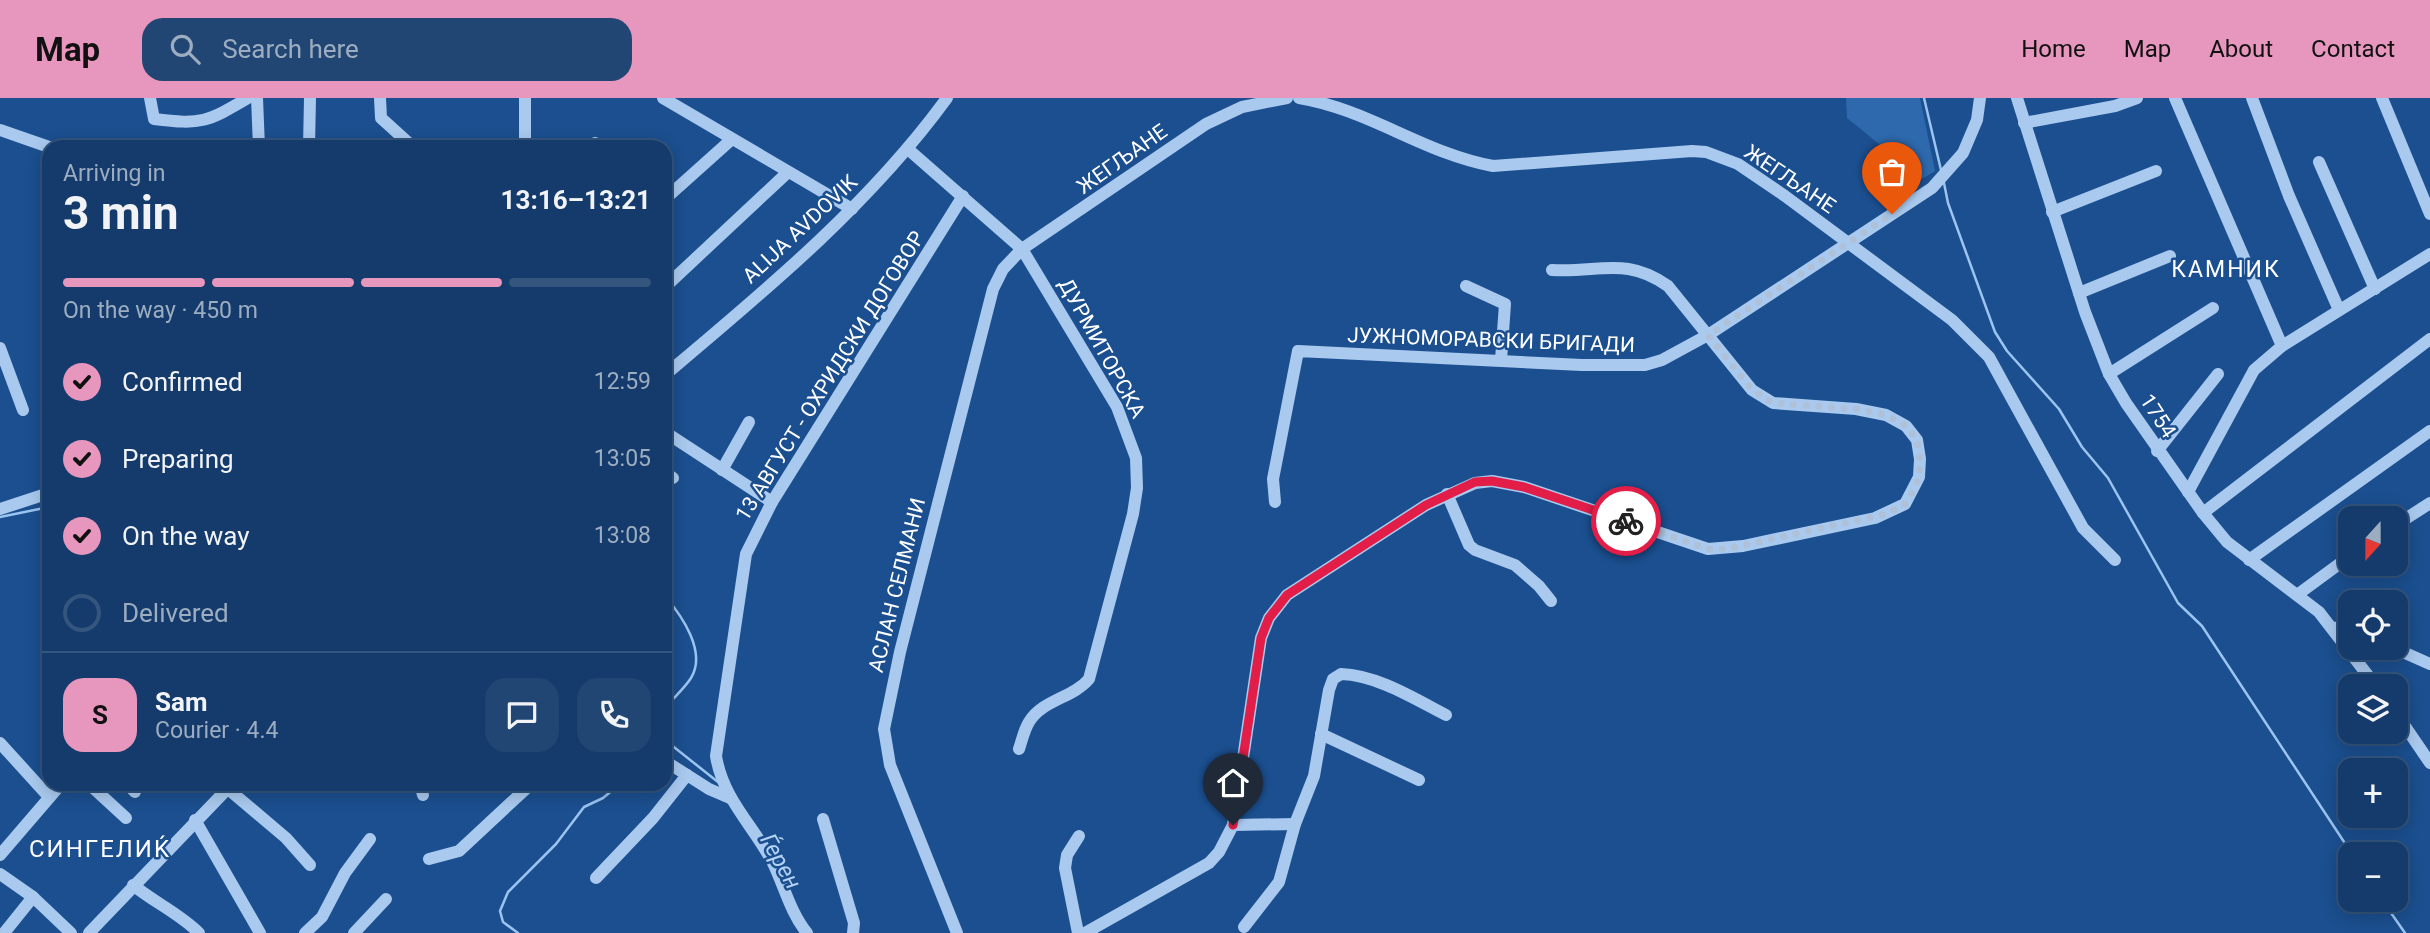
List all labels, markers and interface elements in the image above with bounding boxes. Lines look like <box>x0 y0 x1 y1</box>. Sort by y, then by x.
search box <box>142 18 632 81</box>
text: Map <box>35 30 100 69</box>
icon: search <box>166 30 204 68</box>
text: Search here <box>222 34 359 64</box>
text: Home <box>2021 35 2086 63</box>
text: Map <box>2124 35 2171 63</box>
text: About <box>2209 35 2273 63</box>
text: Contact <box>2311 35 2395 63</box>
street label: ЖЕГЉАНЕ <box>1072 119 1172 199</box>
street label: ЖЕГЉАНЕ <box>1740 140 1840 218</box>
pin <box>1862 142 1922 214</box>
icon: bag <box>1873 153 1911 191</box>
text: Arriving in <box>63 160 166 187</box>
street label: ALIJA AVDOVIK <box>738 169 863 288</box>
text: 13:16–13:21 <box>501 185 651 215</box>
text: 3 min <box>63 186 179 240</box>
street label: 13 АВГУСТ - ОХРИДСКИ ДОГОВОР <box>731 227 929 525</box>
district label: КАМНИК <box>2171 256 2281 283</box>
street label: ДУРМИТОРСКА <box>1054 274 1150 422</box>
text: On the way · 450 m <box>63 297 258 324</box>
street label: ЈУЖНОМОРАВСКИ БРИГАДИ <box>1347 323 1635 357</box>
icon: check <box>63 363 101 401</box>
text: Confirmed <box>122 367 243 397</box>
text: 12:59 <box>594 368 651 395</box>
street label: 1754 <box>2135 390 2181 442</box>
icon: check <box>63 440 101 478</box>
text: Preparing <box>122 444 234 474</box>
text: 13:05 <box>594 445 651 472</box>
courier <box>1591 486 1661 556</box>
street label: АСЛАН СЕЛМАНИ <box>864 495 930 675</box>
icon: bike <box>1607 502 1645 540</box>
north arrow <box>2338 506 2408 576</box>
map controls <box>2338 506 2408 912</box>
icon: check <box>63 517 101 555</box>
text: On the way <box>122 521 250 551</box>
text: 13:08 <box>594 522 651 549</box>
button: locate <box>2338 590 2408 660</box>
text: Delivered <box>122 598 229 628</box>
button: layers <box>2338 674 2408 744</box>
button: chat <box>485 678 559 752</box>
button: phone <box>577 678 651 752</box>
text: Sam <box>155 687 207 717</box>
text: S <box>92 700 108 730</box>
text: Courier · 4.4 <box>155 717 278 744</box>
pin <box>1203 753 1263 825</box>
button: + <box>2338 758 2408 828</box>
icon: home <box>1214 764 1252 802</box>
water label: Ѓерен <box>754 828 808 894</box>
district label: СИНГЕЛИЌ <box>29 835 171 863</box>
button: − <box>2338 842 2408 912</box>

